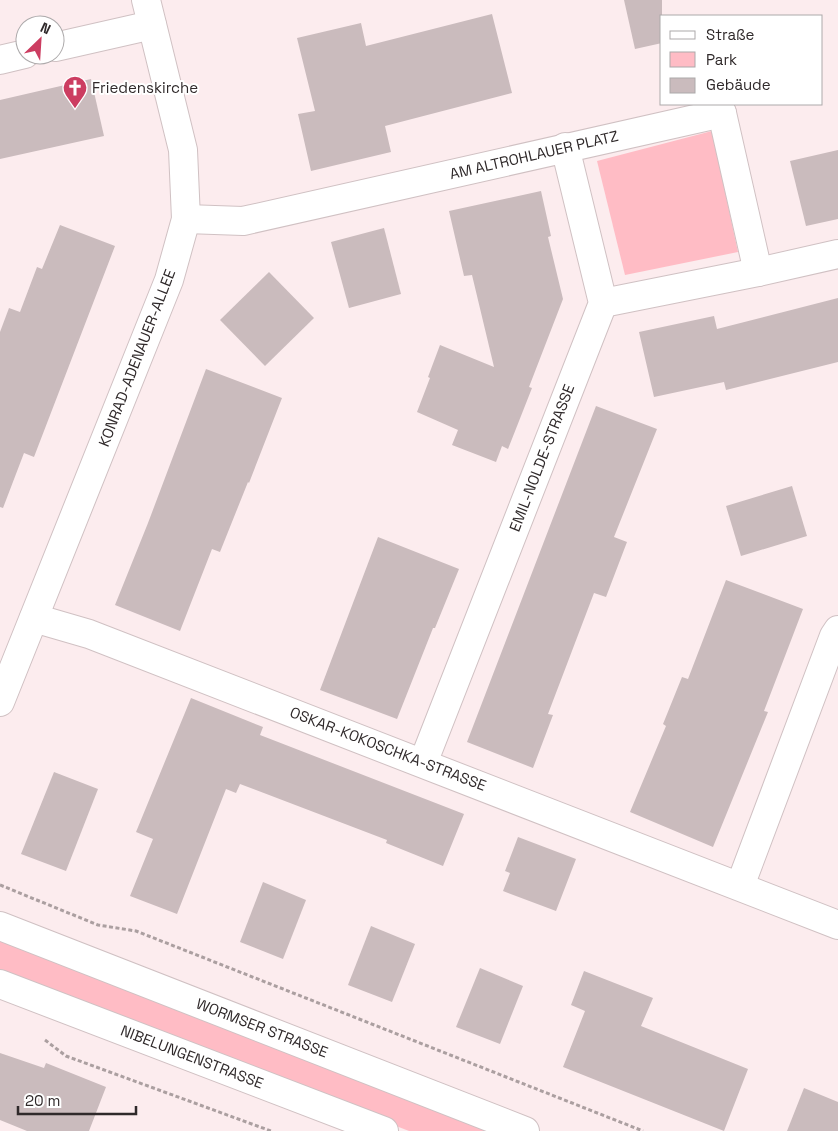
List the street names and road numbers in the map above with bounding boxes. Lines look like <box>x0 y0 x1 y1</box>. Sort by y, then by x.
street label: AM ALTROHLAUER PLATZ <box>448 126 620 183</box>
street label: KONRAD-ADENAUER-ALLEE <box>94 266 179 449</box>
street label: EMIL-NOLDE-STRASSE <box>505 382 578 534</box>
street label: OSKAR-KOKOSCHKA-STRASSE <box>287 702 489 795</box>
street label: WORMSER STRASSE <box>194 994 331 1061</box>
street label: NIBELUNGENSTRASSE <box>118 1021 266 1093</box>

